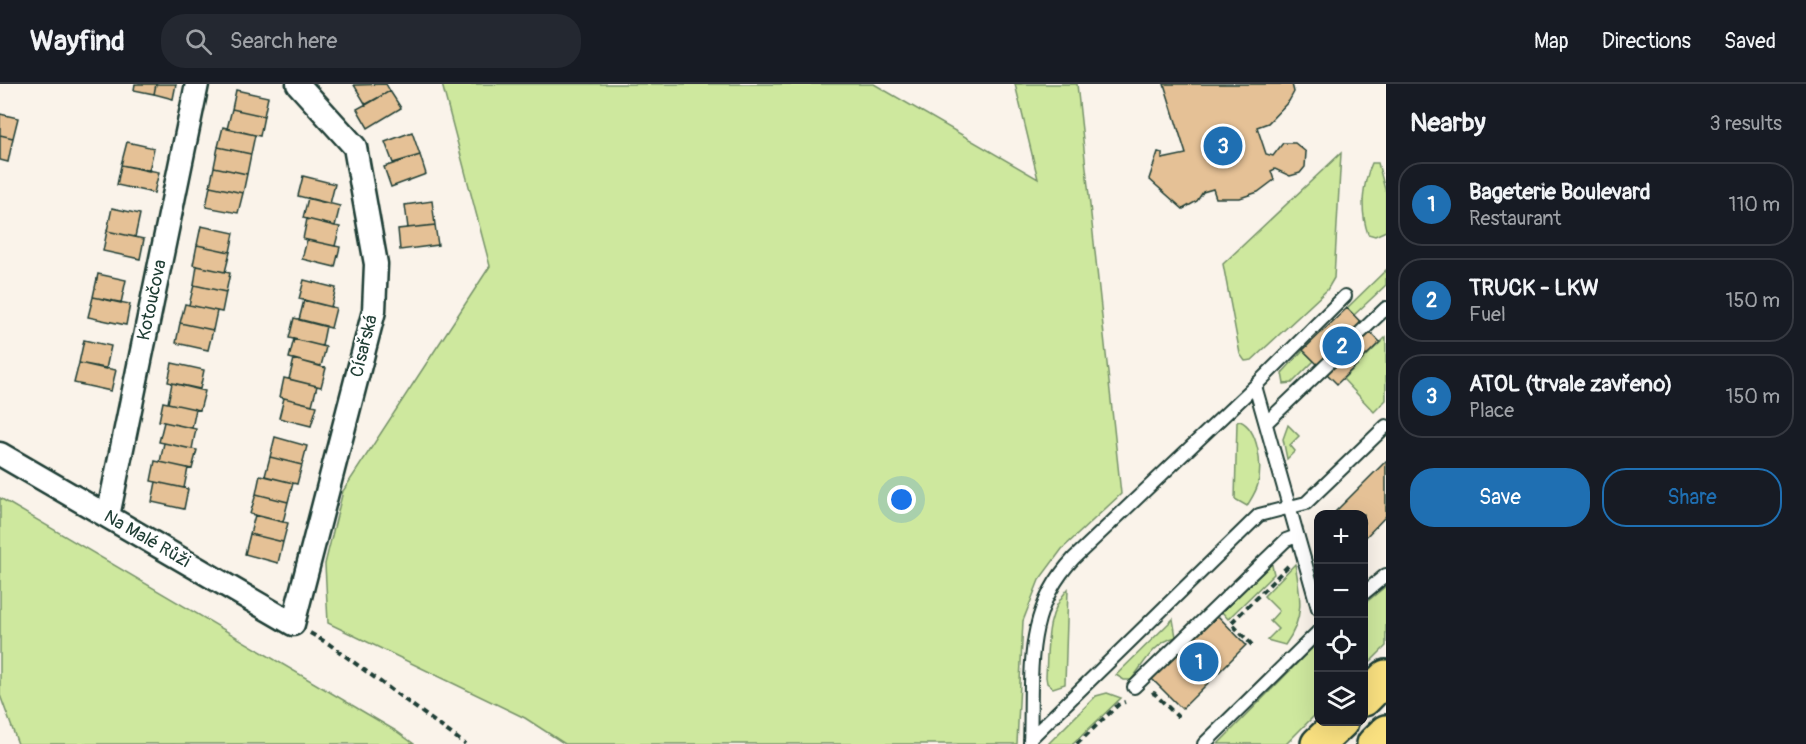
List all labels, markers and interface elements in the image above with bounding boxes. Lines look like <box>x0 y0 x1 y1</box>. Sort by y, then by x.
search box <box>161 14 581 68</box>
text: Wayfind <box>30 24 125 59</box>
icon: search <box>182 25 215 58</box>
text: Search here <box>230 27 337 55</box>
text: Map <box>1534 28 1569 55</box>
text: Directions <box>1602 28 1691 55</box>
text: Saved <box>1724 28 1776 55</box>
text: Nearby <box>1410 107 1486 139</box>
text: 3 results <box>1710 111 1782 136</box>
pin: 3 <box>1204 124 1242 168</box>
text: Bageterie Boulevard <box>1469 178 1650 206</box>
text: 1 <box>1428 192 1435 217</box>
text: 110 m <box>1729 192 1780 217</box>
text: Restaurant <box>1469 206 1561 231</box>
street label: Kotoučova <box>132 258 172 342</box>
text: TRUCK - LKW <box>1469 274 1599 302</box>
text: 2 <box>1426 288 1437 313</box>
text: 150 m <box>1726 288 1780 313</box>
text: Fuel <box>1469 302 1506 327</box>
street label: Císařská <box>345 312 383 380</box>
pin: 2 <box>1322 324 1362 368</box>
text: ATOL (trvale zavřeno) <box>1469 370 1673 398</box>
text: 3 <box>1426 384 1437 409</box>
text: 150 m <box>1726 384 1780 409</box>
text: Place <box>1469 398 1514 423</box>
button: Save <box>1410 468 1590 527</box>
button: Share <box>1602 468 1782 527</box>
your location <box>887 485 916 514</box>
street label: Na Malé Růži <box>100 505 194 573</box>
map controls <box>1314 510 1368 726</box>
button: + <box>1314 510 1368 564</box>
button: − <box>1314 564 1368 618</box>
button: locate <box>1314 618 1368 672</box>
pin: 1 <box>1180 640 1218 684</box>
button: layers <box>1314 672 1368 726</box>

